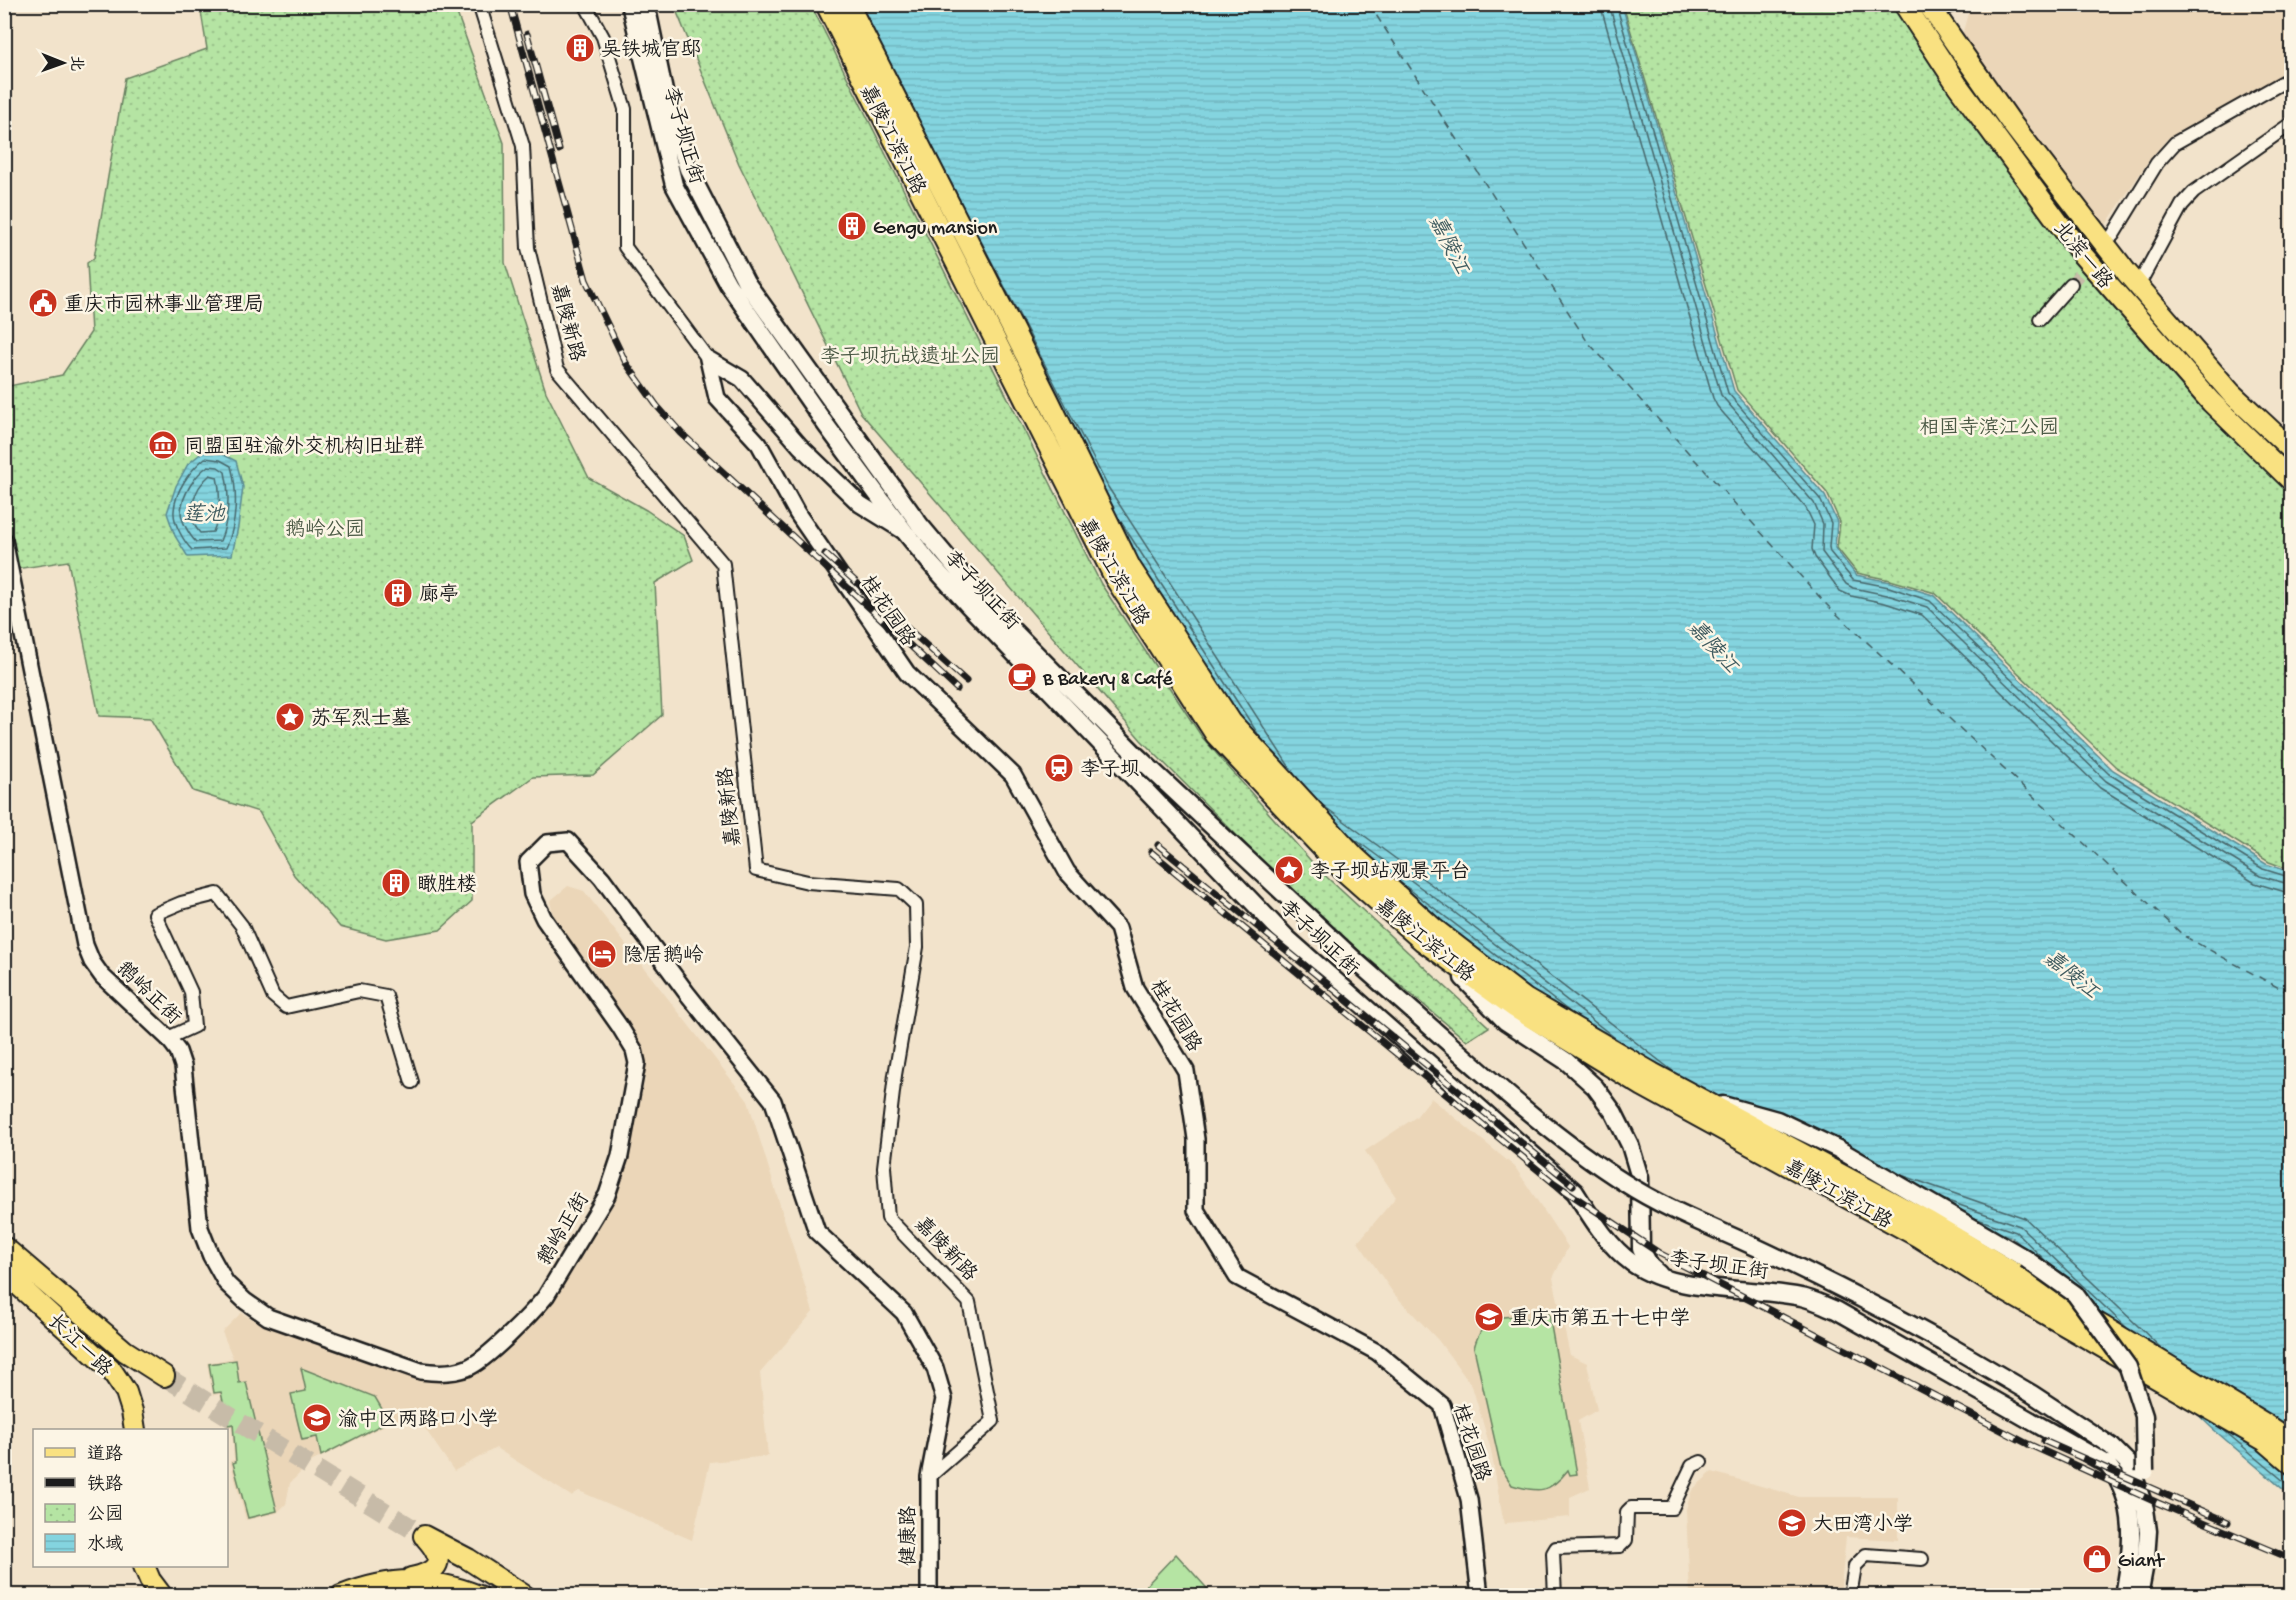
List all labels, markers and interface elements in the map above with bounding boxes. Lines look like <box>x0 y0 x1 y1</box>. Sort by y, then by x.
building icon: 吴铁城官邸 <box>564 32 596 64</box>
north arrow <box>33 33 93 93</box>
place label: 吴铁城官邸 <box>601 38 701 63</box>
text: 北 <box>65 55 85 71</box>
street label: 嘉陵江滨江路 <box>853 81 931 200</box>
street label: 李子坝正街 <box>657 84 708 187</box>
building icon: Gengu mansion <box>836 210 868 242</box>
water label: 嘉陵江 <box>1421 211 1475 280</box>
street label: 北滨一路 <box>2047 217 2118 295</box>
place label: Gengu mansion <box>873 218 998 241</box>
street label: 嘉陵新路 <box>544 281 589 365</box>
public building icon: 重庆市园林事业管理局 <box>27 287 59 319</box>
place label: 重庆市园林事业管理局 <box>64 293 264 318</box>
park label: 李子坝抗战遗址公园 <box>820 345 1000 370</box>
park label: 相国寺滨江公园 <box>1919 416 2059 441</box>
museum icon: 同盟国驻渝外交机构旧址群 <box>147 429 179 461</box>
place label: 同盟国驻渝外交机构旧址群 <box>184 435 424 460</box>
water label: 莲池 <box>183 502 226 529</box>
street label: 嘉陵江滨江路 <box>1072 514 1154 631</box>
park label: 鹅岭公园 <box>285 518 365 543</box>
street label: 李子坝正街 <box>938 546 1024 636</box>
street label: 桂花园路 <box>854 571 920 652</box>
building icon: 廊亭 <box>382 577 414 609</box>
place label: 廊亭 <box>419 583 459 608</box>
water label: 嘉陵江 <box>1681 615 1744 681</box>
cafe icon: B Bakery & Café <box>1006 661 1038 693</box>
place label: B Bakery & Café <box>1042 669 1173 692</box>
place icon: 苏军烈士墓 <box>274 701 306 733</box>
place label: 苏军烈士墓 <box>311 707 411 732</box>
station icon: 李子坝 <box>1043 752 1075 784</box>
place label: 李子坝 <box>1080 758 1140 783</box>
street label: 嘉陵新路 <box>714 765 747 848</box>
place icon: 李子坝站观景平台 <box>1273 854 1305 886</box>
place label: 李子坝站观景平台 <box>1310 860 1470 885</box>
building icon: 瞰胜楼 <box>380 867 412 899</box>
place label: 瞰胜楼 <box>417 873 477 898</box>
street label: 嘉陵江滨江路 <box>1370 893 1480 989</box>
street label: 李子坝正街 <box>1273 896 1363 982</box>
hotel icon: 隐居鹅岭 <box>586 938 618 970</box>
place label: 隐居鹅岭 <box>623 944 704 969</box>
water label: 嘉陵江 <box>2037 946 2104 1007</box>
street label: 鹅岭正街 <box>111 957 186 1031</box>
street label: 桂花园路 <box>1144 976 1207 1058</box>
street label: 嘉陵江滨江路 <box>1779 1155 1897 1236</box>
street label: 鹅岭正街 <box>533 1189 595 1270</box>
street label: 嘉陵新路 <box>908 1212 983 1288</box>
street label: 李子坝正街 <box>1667 1247 1770 1286</box>
school or university icon: 重庆市第五十七中学 <box>1473 1301 1505 1333</box>
place label: 重庆市第五十七中学 <box>1510 1307 1690 1332</box>
street label: 长江一路 <box>42 1309 117 1383</box>
street label: 桂花园路 <box>1446 1401 1495 1486</box>
school or university icon: 渝中区两路口小学 <box>301 1402 333 1434</box>
place label: 渝中区两路口小学 <box>338 1408 498 1433</box>
legend <box>33 1429 228 1567</box>
text: 道路 <box>87 1444 123 1466</box>
text: 铁路 <box>87 1474 123 1496</box>
text: 公园 <box>87 1504 123 1526</box>
street label: 健康路 <box>897 1505 922 1566</box>
school or university icon: 大田湾小学 <box>1776 1507 1808 1539</box>
place label: 大田湾小学 <box>1813 1513 1913 1538</box>
text: 水域 <box>87 1534 123 1556</box>
shop icon: Giant <box>2081 1543 2113 1575</box>
place label: Giant <box>2118 1551 2166 1574</box>

